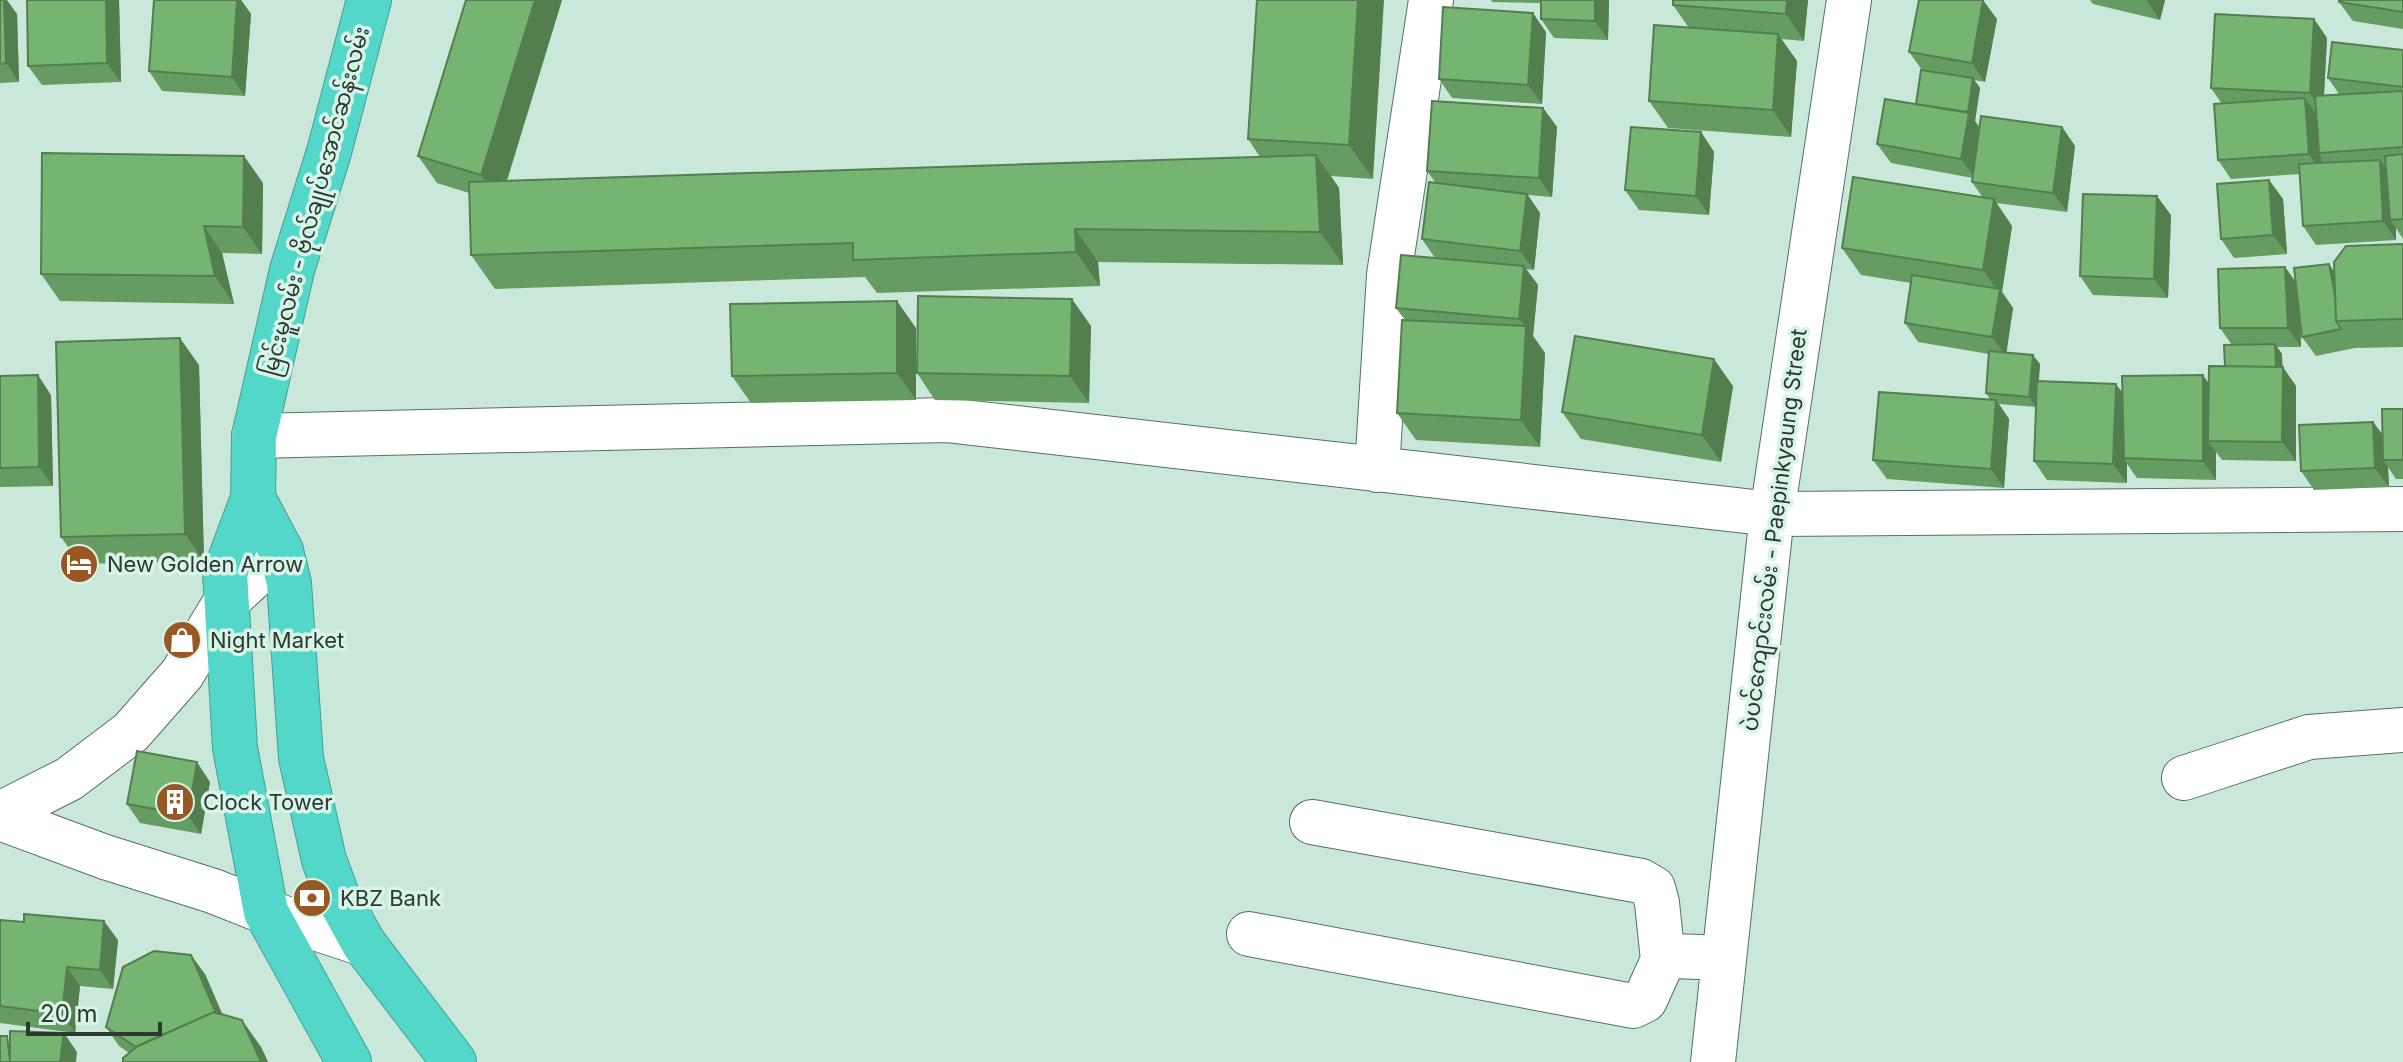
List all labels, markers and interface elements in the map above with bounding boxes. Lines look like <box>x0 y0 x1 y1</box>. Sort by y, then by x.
street label: မြင်းမူလမ်း - ဗိုလ်ချုပ်အောင်ဆန်းလမ်း <box>254 23 380 380</box>
street label: ပဲပင်ကျောင်းလမ်း - Paepinkyaung Street <box>1734 327 1818 733</box>
hotel icon: New Golden Arrow <box>58 543 100 585</box>
place label: New Golden Arrow <box>107 551 303 577</box>
shop icon: Night Market <box>161 619 203 661</box>
place label: Night Market <box>210 627 344 653</box>
building icon: Clock Tower <box>154 781 196 823</box>
place label: Clock Tower <box>203 789 332 815</box>
bank icon: KBZ Bank <box>291 877 333 919</box>
place label: KBZ Bank <box>340 885 441 911</box>
scale bar <box>28 986 160 1036</box>
text: 20 m <box>40 999 98 1028</box>

